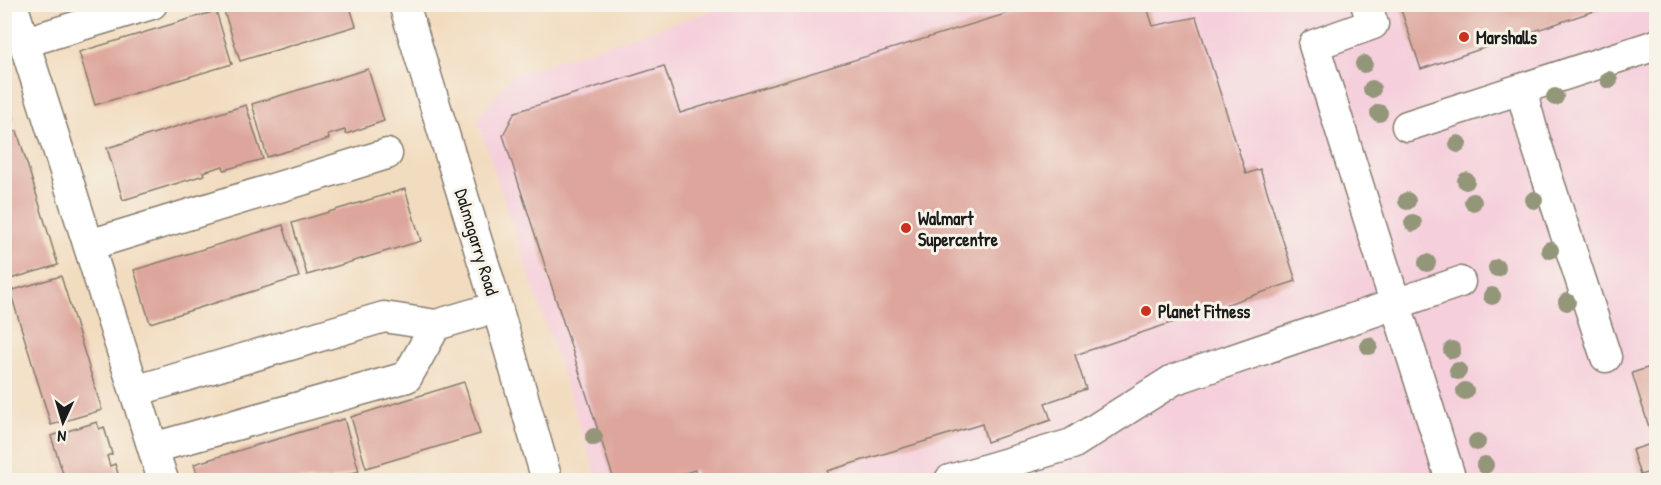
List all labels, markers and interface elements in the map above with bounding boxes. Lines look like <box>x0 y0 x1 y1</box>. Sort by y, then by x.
place label: Marshalls <box>1476 25 1537 50</box>
marker: Marshalls <box>1457 30 1471 44</box>
street label: Dalmagarry Road <box>449 186 505 298</box>
place label: Walmart Supercentre <box>918 206 999 253</box>
marker: Walmart Supercentre <box>899 221 913 235</box>
place label: Planet Fitness <box>1158 299 1250 324</box>
marker: Planet Fitness <box>1139 304 1153 318</box>
north arrow <box>33 392 93 452</box>
text: N <box>56 426 67 448</box>

